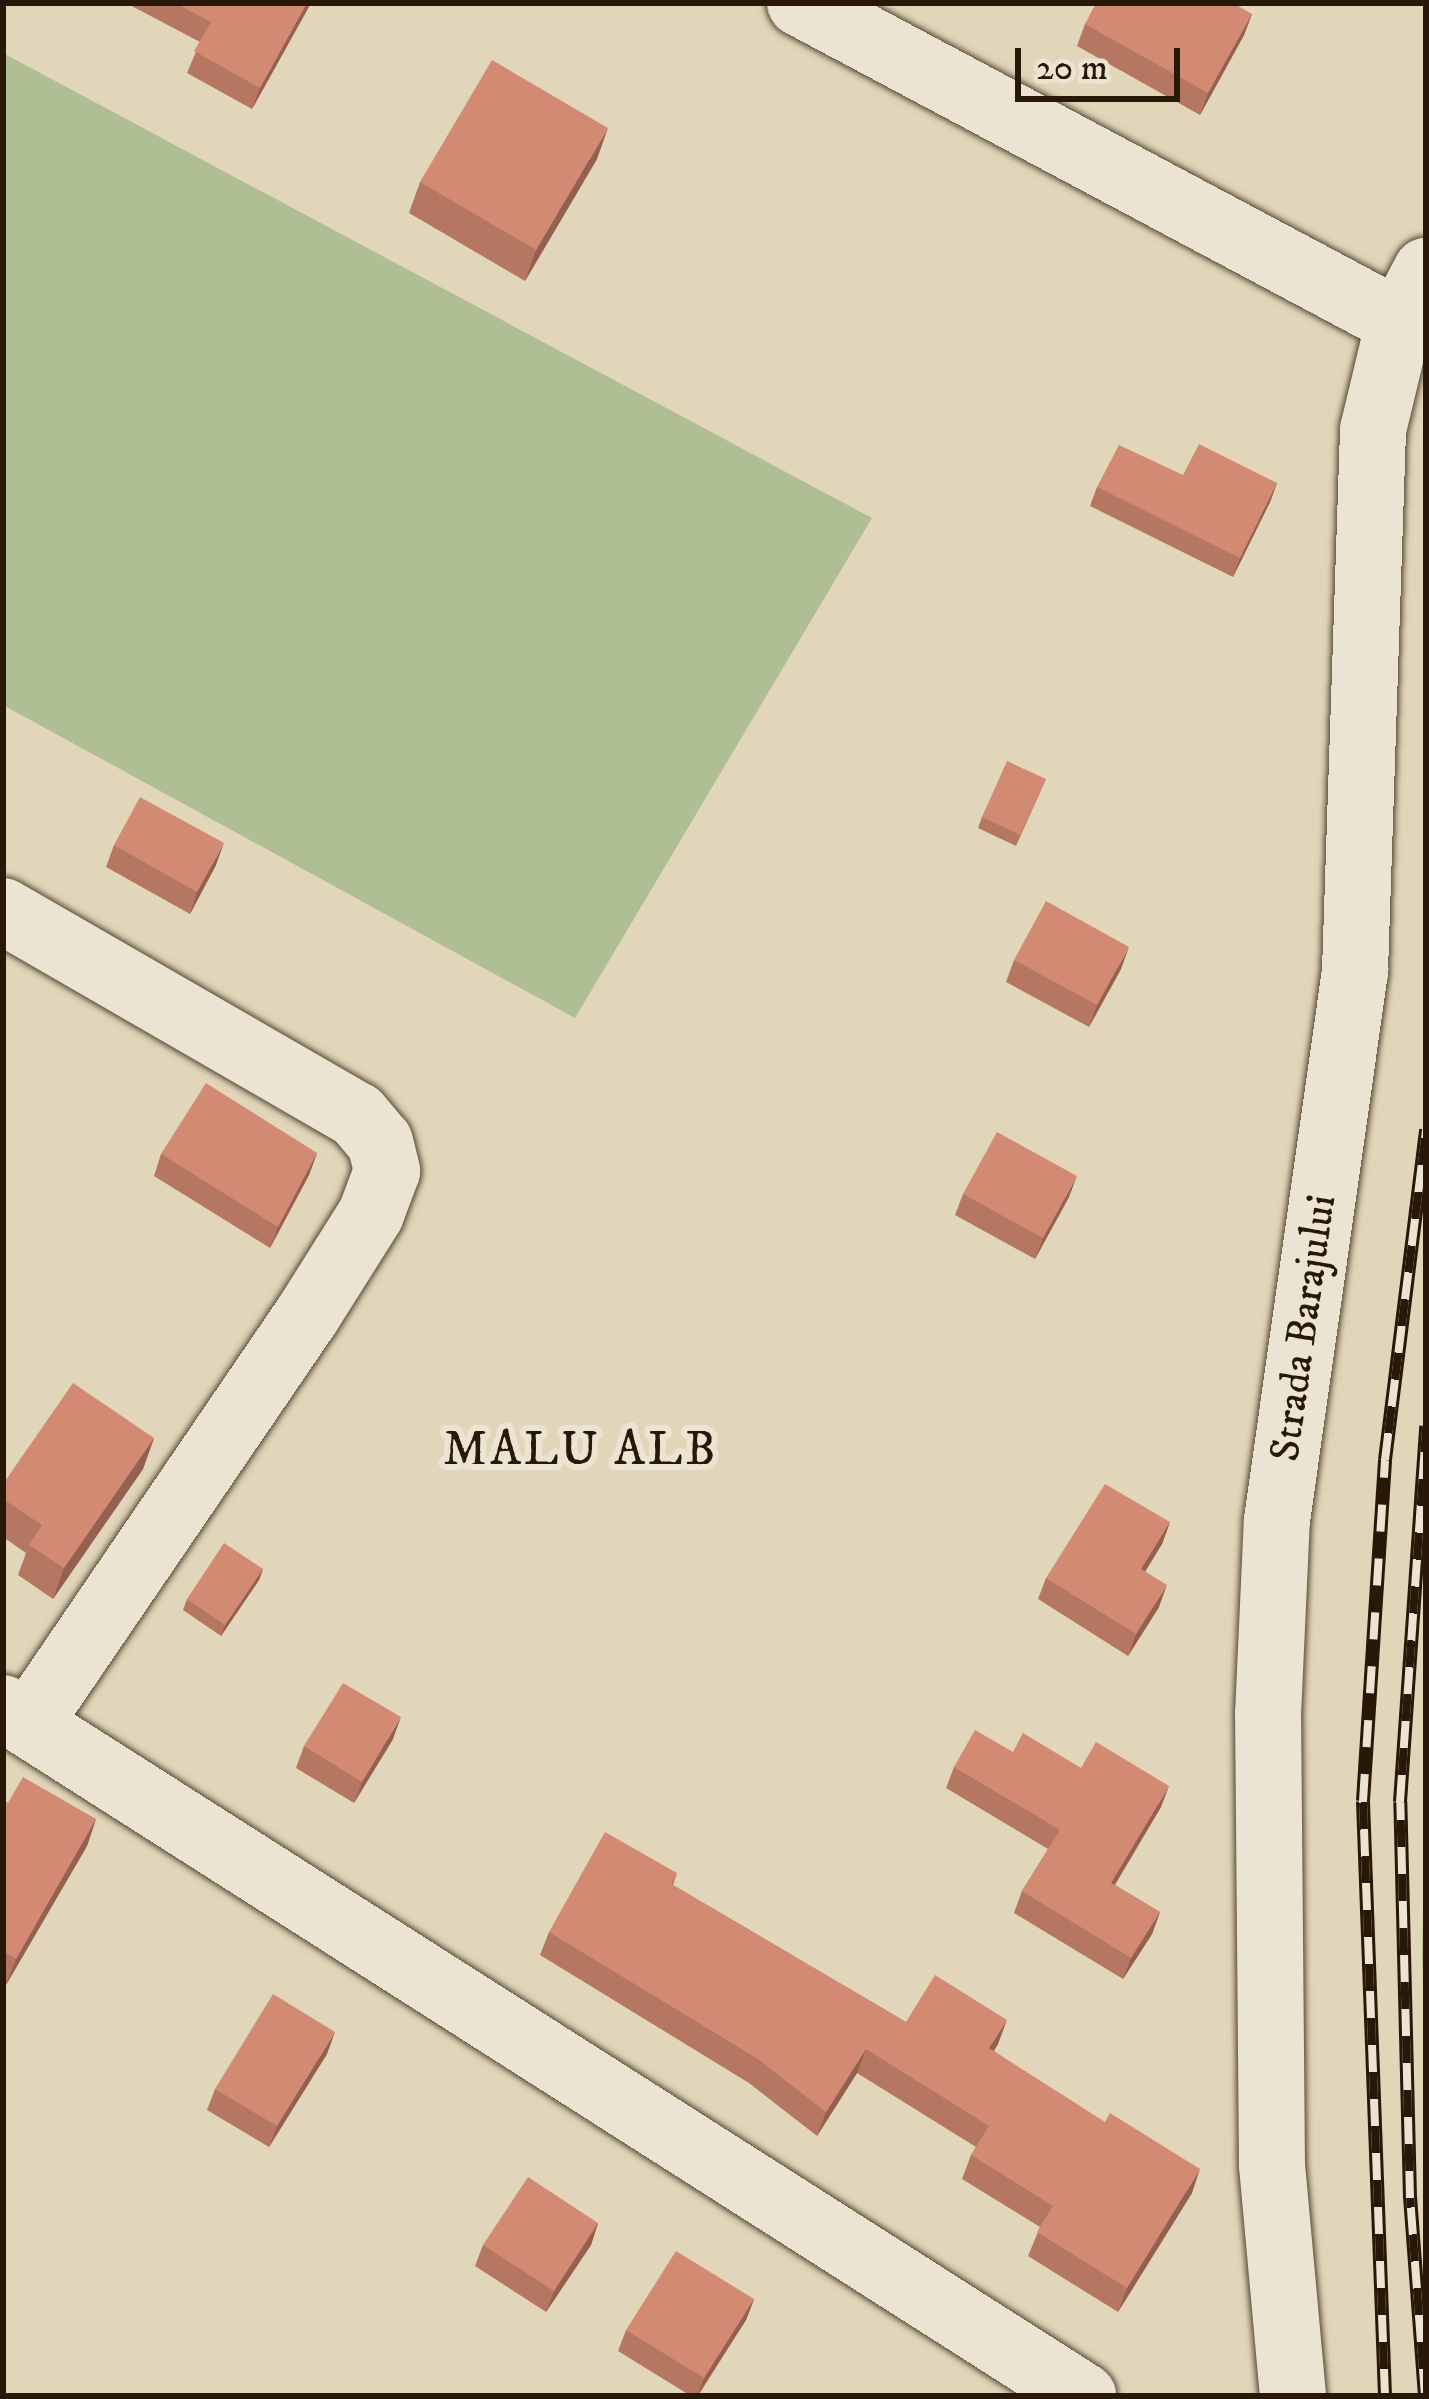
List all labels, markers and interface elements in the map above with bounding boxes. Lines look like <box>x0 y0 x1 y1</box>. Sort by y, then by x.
scale bar <box>1021 24 1186 98</box>
text: 20 m <box>1036 46 1108 91</box>
street label: Strada Barajului <box>1260 1191 1348 1465</box>
district label: MALU ALB <box>443 1422 719 1480</box>

